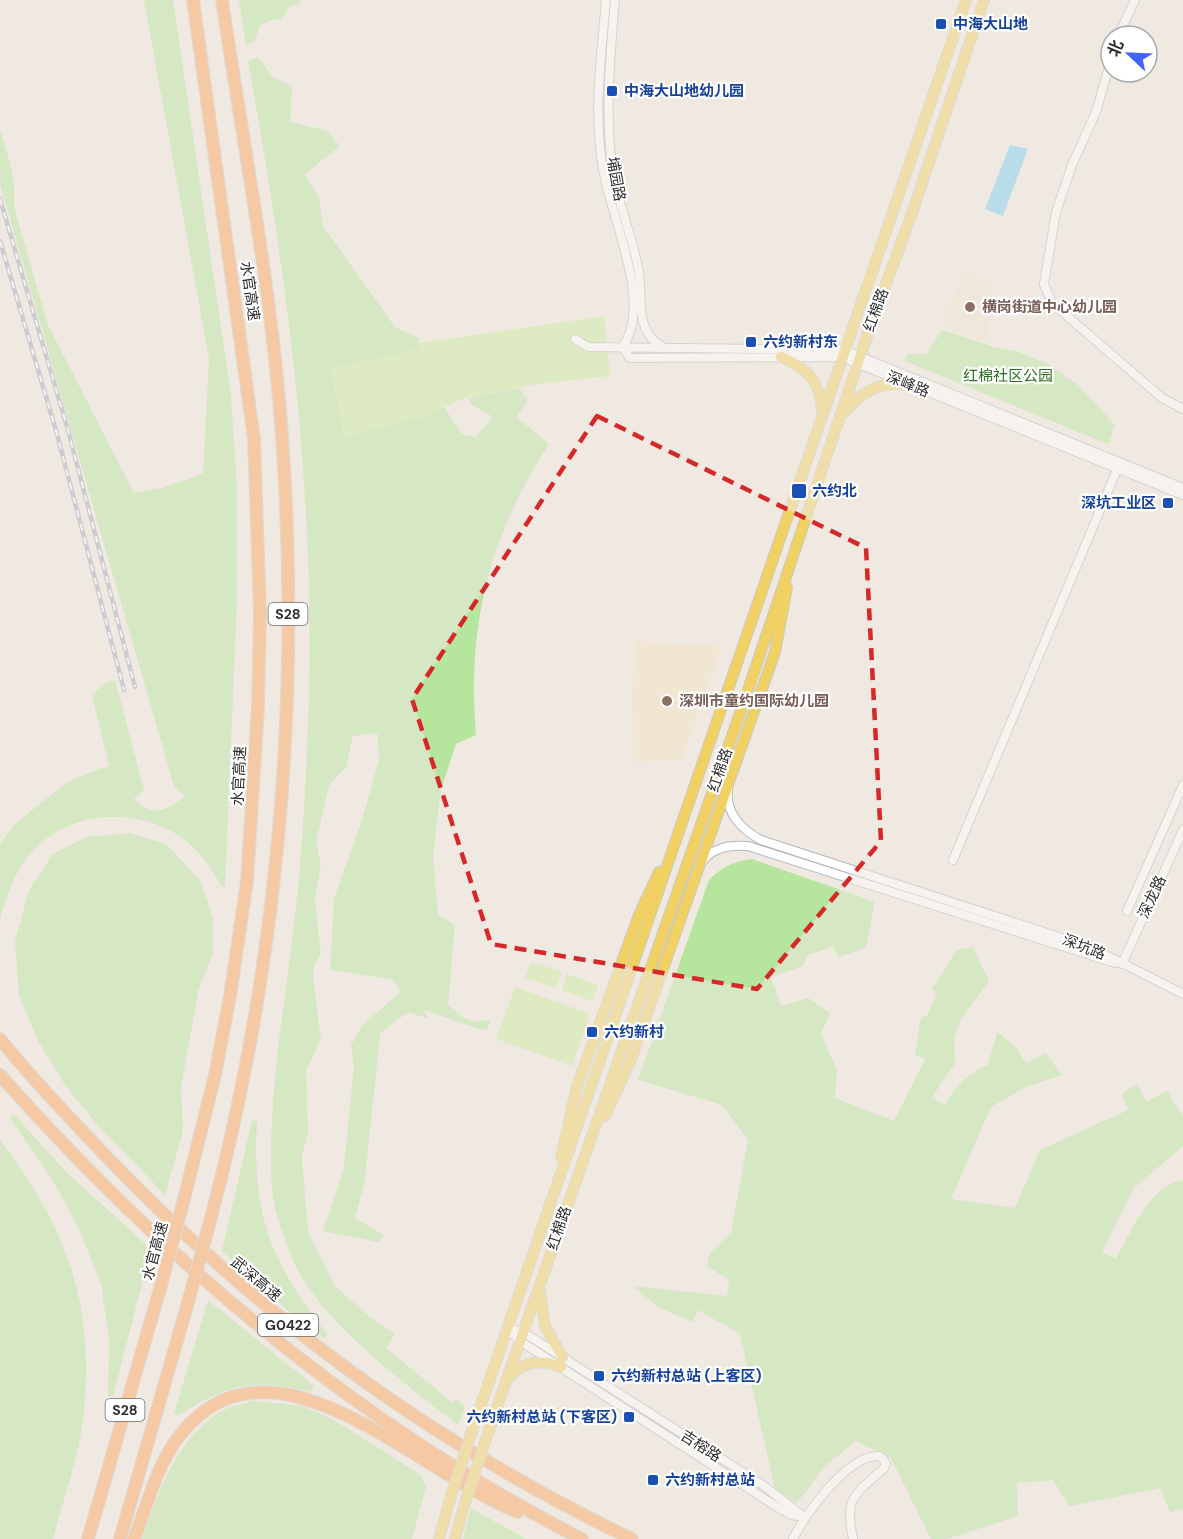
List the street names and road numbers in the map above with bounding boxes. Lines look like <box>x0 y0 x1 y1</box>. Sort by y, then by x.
street label: 埔园路 <box>602 155 630 203</box>
street label: 水官高速 <box>236 260 264 322</box>
street label: 红棉路 <box>859 285 893 335</box>
street label: 深峰路 <box>883 366 933 402</box>
road number: S28 <box>268 603 308 625</box>
street label: 红棉路 <box>703 745 737 795</box>
street label: 水官高速 <box>227 746 251 806</box>
street label: 深龙路 <box>1133 872 1171 922</box>
street label: 深坑路 <box>1059 930 1109 964</box>
street label: 红棉路 <box>542 1203 576 1253</box>
street label: 水官高速 <box>138 1219 172 1283</box>
street label: 武深高速 <box>227 1252 285 1306</box>
road number: G0422 <box>258 1314 318 1336</box>
road number: S28 <box>106 1399 144 1421</box>
street label: 吉榕路 <box>677 1425 725 1467</box>

